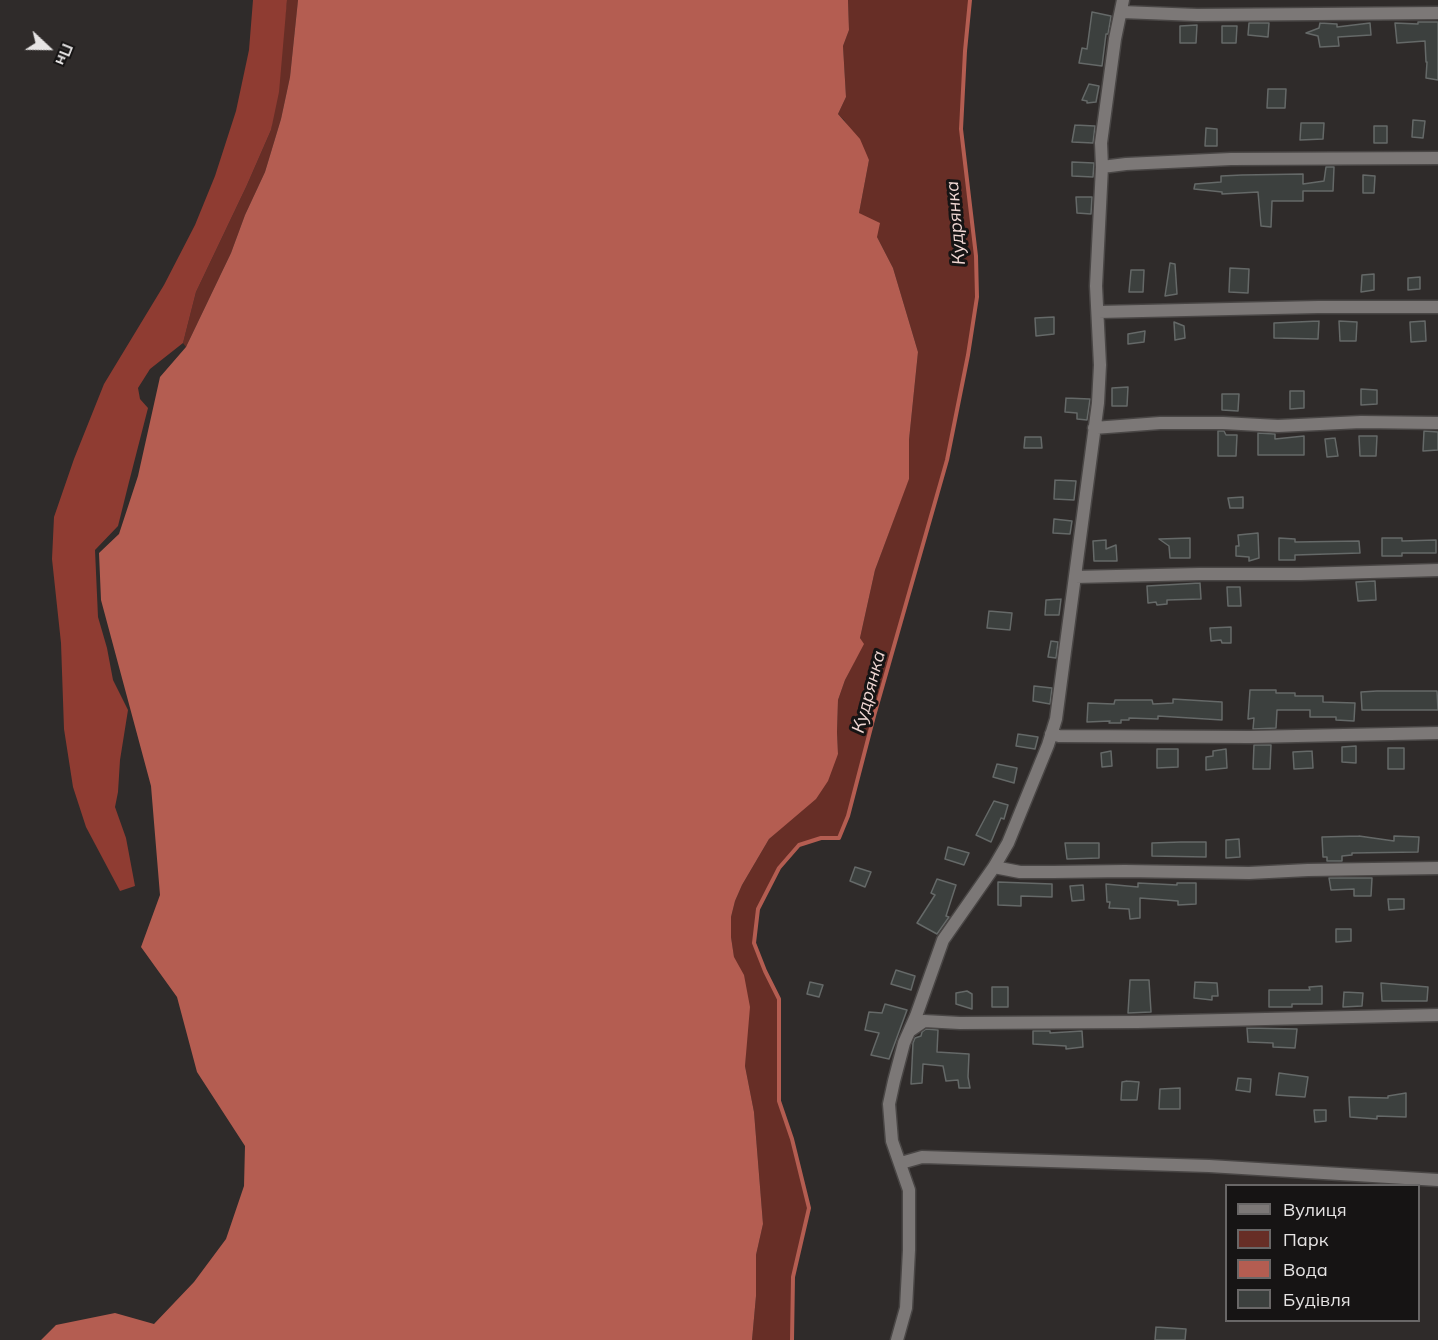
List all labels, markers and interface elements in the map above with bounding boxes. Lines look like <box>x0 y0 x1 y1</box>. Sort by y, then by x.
north arrow <box>18 18 78 78</box>
text: Пн <box>51 41 78 69</box>
water label: Кудрянка <box>942 180 970 266</box>
water label: Кудрянка <box>848 649 890 735</box>
legend <box>1225 1184 1420 1322</box>
text: Вулиця <box>1283 1198 1347 1221</box>
text: Парк <box>1283 1228 1328 1251</box>
text: Вода <box>1283 1258 1328 1281</box>
text: Будівля <box>1283 1288 1351 1311</box>

